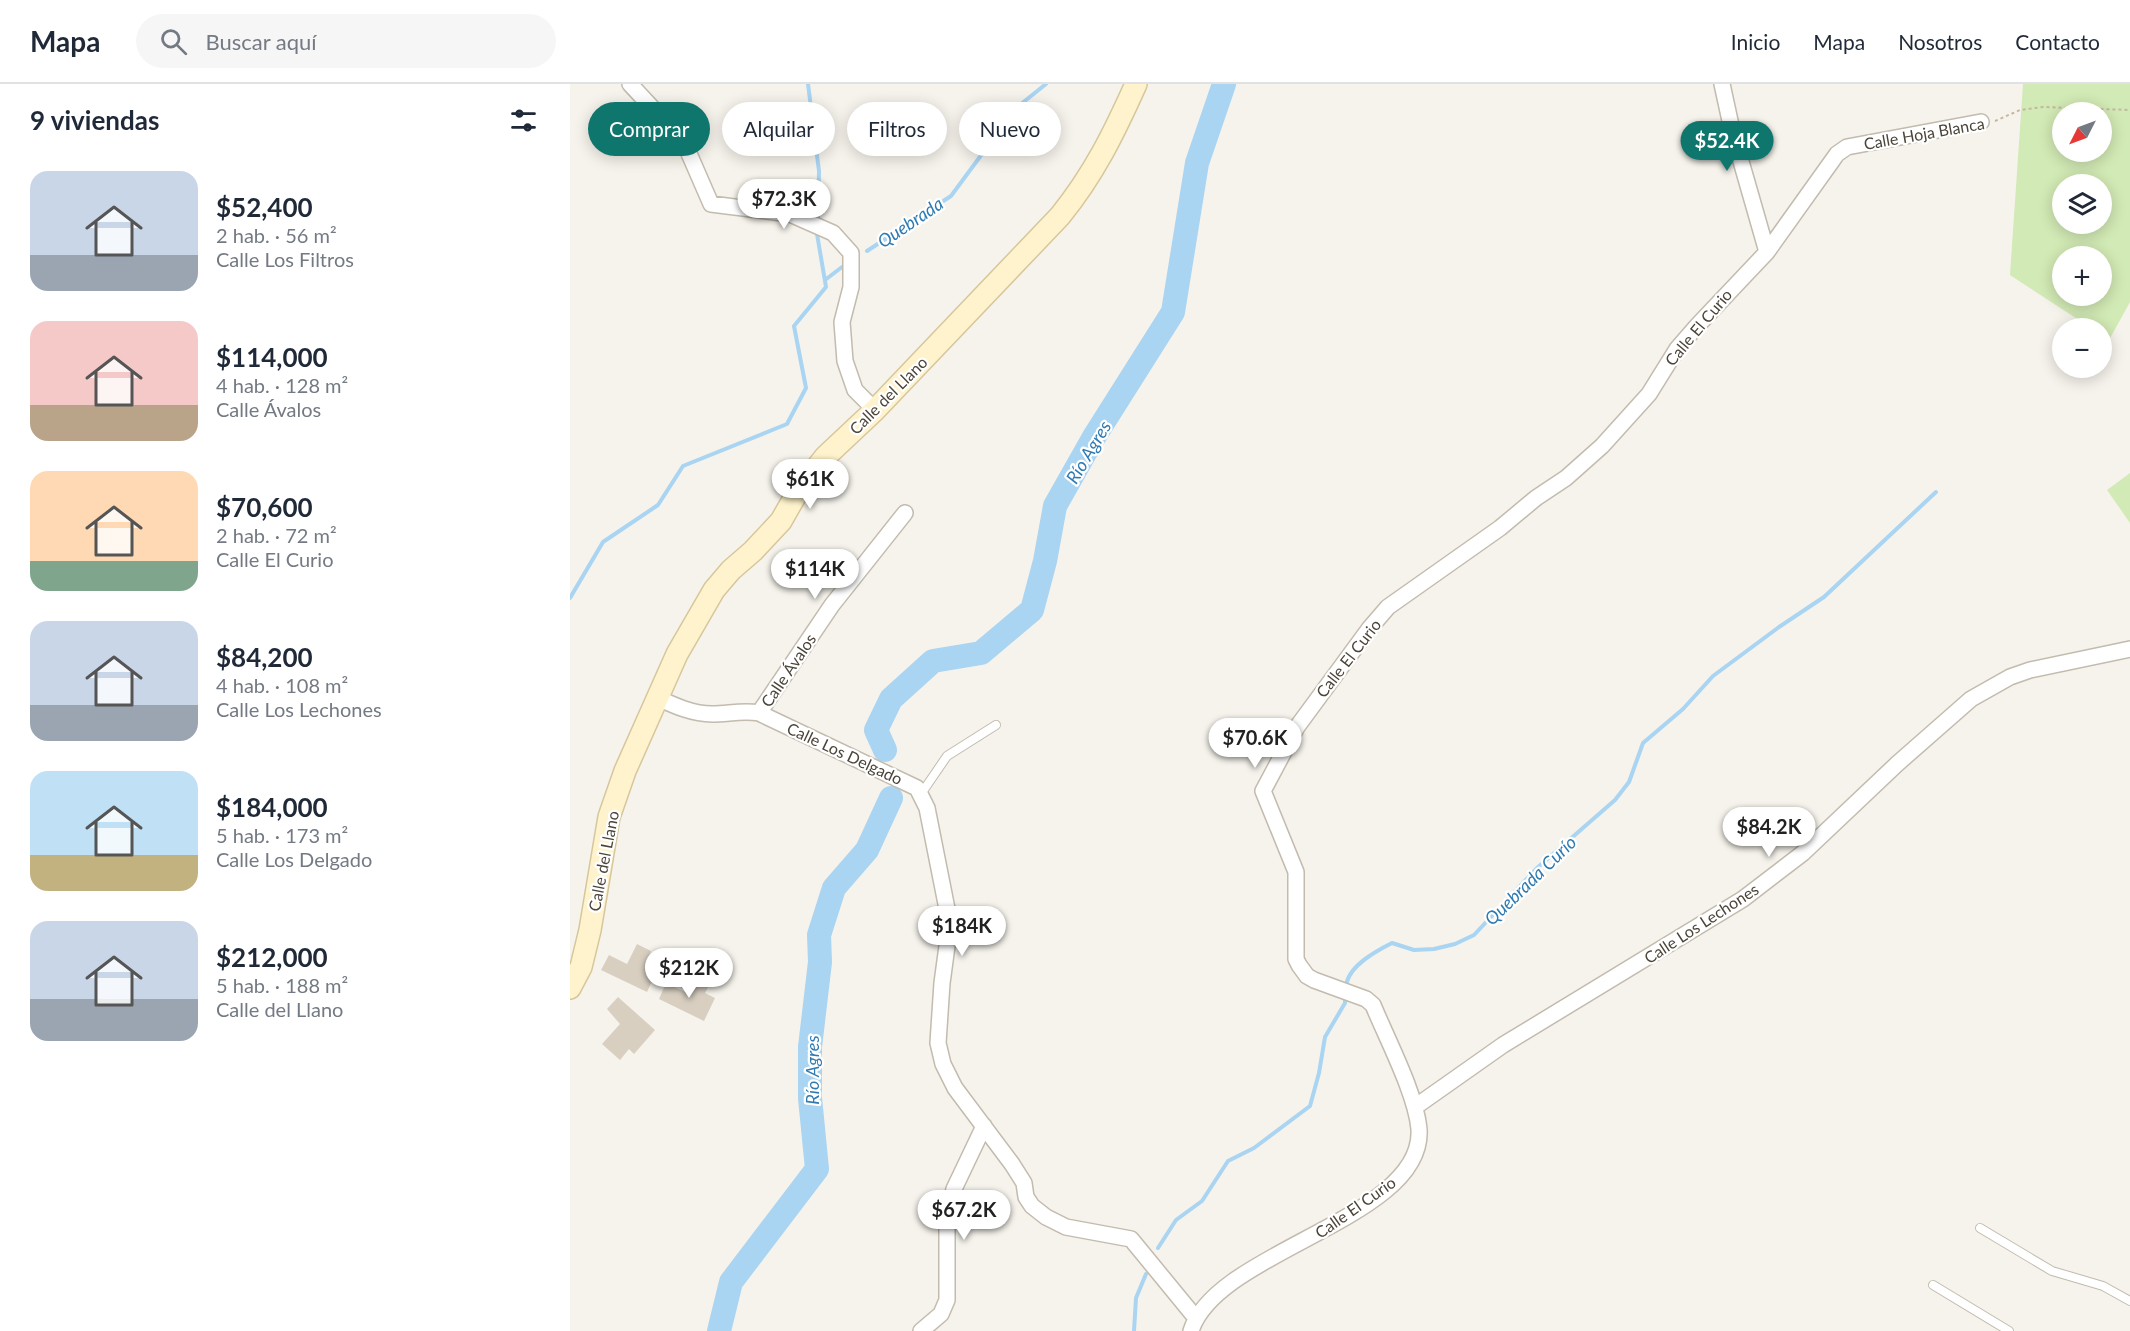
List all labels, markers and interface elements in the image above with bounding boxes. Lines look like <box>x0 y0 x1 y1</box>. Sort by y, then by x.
search box <box>136 14 556 68</box>
text: Mapa <box>30 24 100 58</box>
icon: search <box>157 25 190 58</box>
text: Buscar aquí <box>205 28 317 55</box>
text: Inicio <box>1731 29 1780 54</box>
text: Mapa <box>1813 29 1865 54</box>
text: Nosotros <box>1898 29 1982 54</box>
text: Contacto <box>2015 29 2100 54</box>
chip: Comprar <box>588 102 710 156</box>
chip: Alquilar <box>722 102 835 156</box>
chip: Filtros <box>847 102 947 156</box>
chip: Nuevo <box>959 102 1061 156</box>
north arrow <box>2052 102 2112 162</box>
map controls <box>2052 102 2112 378</box>
text: 9 viviendas <box>30 104 159 136</box>
icon: filters <box>507 104 540 137</box>
street label: Calle Hoja Blanca <box>1862 113 1986 153</box>
pin: $52.4K <box>1678 121 1776 172</box>
text: $52.4K <box>1695 128 1759 152</box>
button: layers <box>2052 174 2112 234</box>
pin: $72.3K <box>735 179 833 230</box>
text: $72.3K <box>752 186 816 210</box>
text: $52,400 <box>216 191 313 223</box>
water label: Quebrada <box>873 192 947 252</box>
icon: home <box>78 195 150 267</box>
text: 2 hab. · 56 m² <box>216 223 337 247</box>
button: + <box>2052 246 2112 306</box>
text: Calle Los Filtros <box>216 247 354 271</box>
street label: Calle El Curio <box>1661 285 1735 369</box>
button: − <box>2052 318 2112 378</box>
text: $114,000 <box>216 341 328 373</box>
icon: home <box>78 345 150 417</box>
street label: Calle del Llano <box>845 352 931 438</box>
text: 4 hab. · 128 m² <box>216 373 348 397</box>
text: Calle Ávalos <box>216 397 321 421</box>
water label: Río Agres <box>1061 417 1115 487</box>
pin: $61K <box>774 459 846 510</box>
text: $61K <box>786 466 834 490</box>
text: $70,600 <box>216 491 313 523</box>
icon: home <box>78 495 150 567</box>
text: 2 hab. · 72 m² <box>216 523 337 547</box>
text: Calle El Curio <box>216 547 334 571</box>
pin: $114K <box>773 549 857 600</box>
text: $114K <box>785 556 845 580</box>
street label: Calle El Curio <box>1312 615 1384 701</box>
street label: Calle Ávalos <box>757 630 819 710</box>
text: $84,200 <box>216 641 313 673</box>
icon: home <box>78 645 150 717</box>
text: 4 hab. · 108 m² <box>216 673 348 697</box>
text: Calle Los Lechones <box>216 697 382 721</box>
street label: Calle Los Delgado <box>784 718 906 788</box>
pin: $70.6K <box>1206 718 1304 769</box>
text: $70.6K <box>1223 725 1287 749</box>
text: $184,000 <box>216 791 328 823</box>
icon: home <box>78 795 150 867</box>
pin: $84.2K <box>1720 807 1818 858</box>
street label: Calle del Llano <box>584 809 622 913</box>
text: $84.2K <box>1737 814 1801 838</box>
text: 5 hab. · 173 m² <box>216 823 348 847</box>
water label: Quebrada Curío <box>1480 831 1580 929</box>
text: Calle Los Delgado <box>216 847 372 871</box>
street label: Calle Los Lechones <box>1640 879 1762 967</box>
pin: $184K <box>920 906 1004 957</box>
text: $184K <box>932 913 992 937</box>
text: $212,000 <box>216 941 328 973</box>
icon: home <box>78 945 150 1017</box>
pin: $212K <box>647 948 731 999</box>
text: $212K <box>659 955 719 979</box>
text: 5 hab. · 188 m² <box>216 973 348 997</box>
text: Calle del Llano <box>216 997 343 1021</box>
water label: Río Agres <box>801 1035 823 1105</box>
street label: Calle El Curio <box>1311 1172 1399 1242</box>
pin: $67.2K <box>915 1190 1013 1241</box>
text: $67.2K <box>932 1197 996 1221</box>

